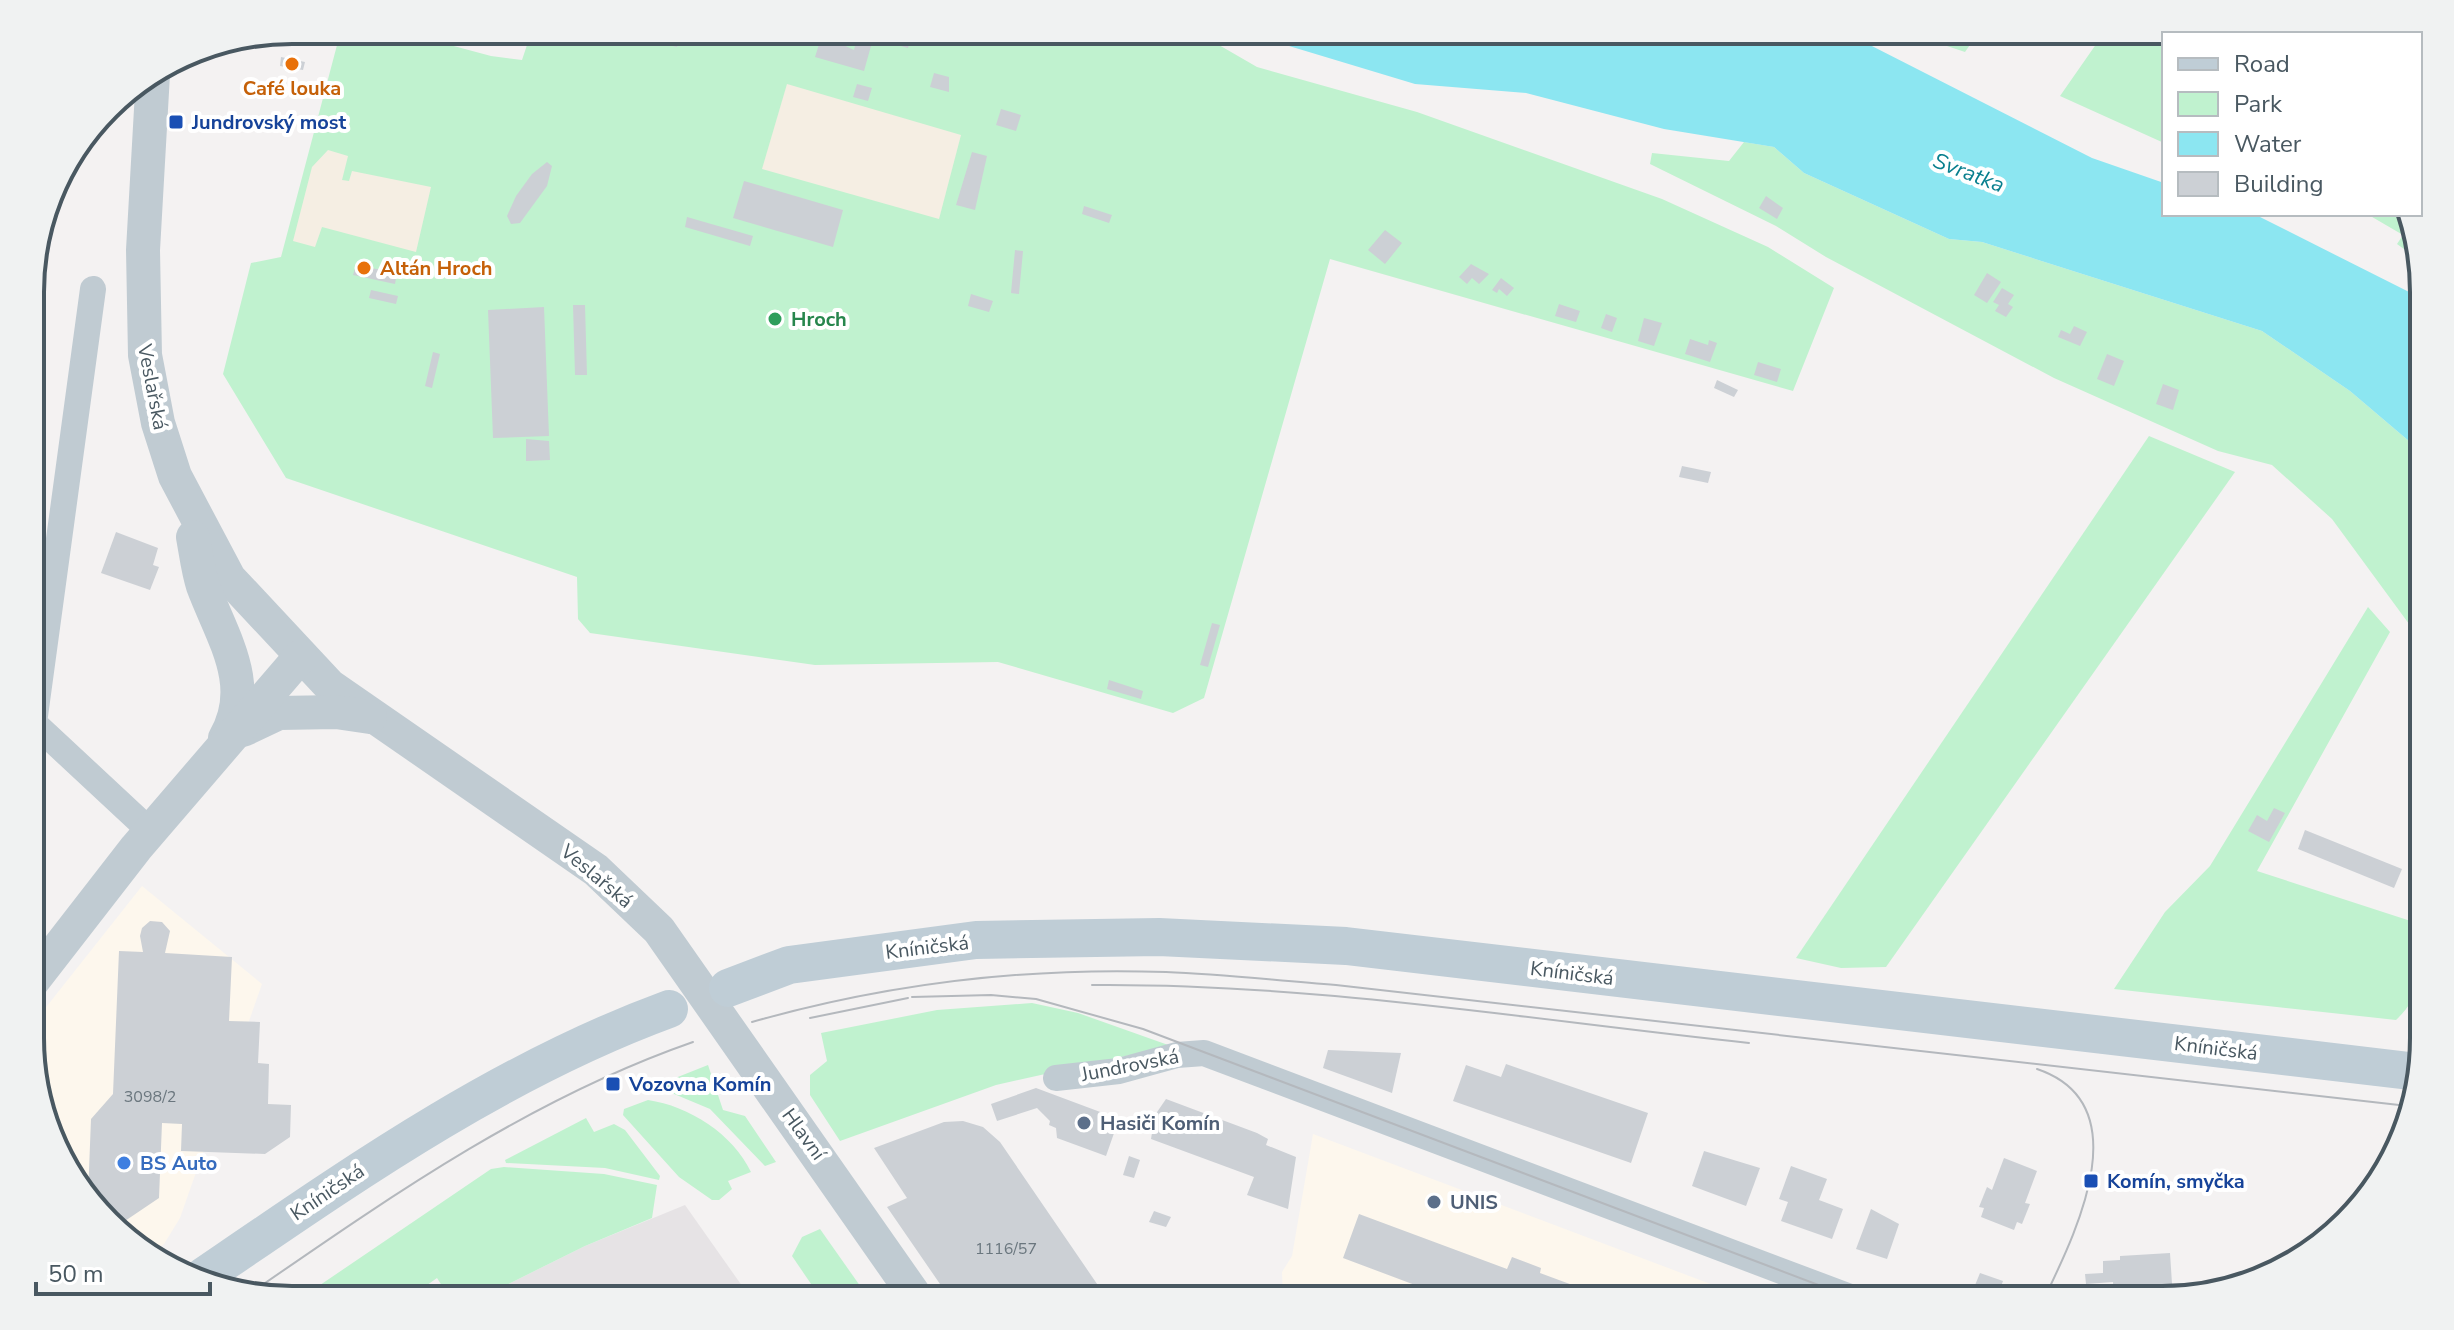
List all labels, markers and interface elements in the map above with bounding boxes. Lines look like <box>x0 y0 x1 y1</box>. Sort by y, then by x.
legend <box>2162 32 2422 216</box>
text: Road <box>2234 48 2290 80</box>
marker: Café louka <box>283 55 301 73</box>
place label: Café louka <box>243 75 341 102</box>
text: Park <box>2234 88 2283 120</box>
place label: Jundrovský most <box>191 109 346 136</box>
marker: Jundrovský most <box>167 113 185 131</box>
text: Water <box>2234 128 2302 160</box>
water label: Svratka <box>1929 146 2009 200</box>
text: Building <box>2234 168 2324 200</box>
place label: Altán Hroch <box>380 255 493 282</box>
marker: Altán Hroch <box>355 259 373 277</box>
place label: Hroch <box>791 306 847 333</box>
marker: Hroch <box>766 310 784 328</box>
street label: Veslařská <box>131 341 174 432</box>
street label: Veslařská <box>554 838 639 915</box>
street label: Kníničská <box>884 929 970 966</box>
street label: Kníničská <box>1529 955 1615 992</box>
street label: Kníničská <box>2173 1030 2259 1067</box>
street label: Jundrovská <box>1078 1043 1181 1088</box>
place label: Vozovna Komín <box>628 1071 771 1098</box>
marker: Vozovna Komín <box>604 1075 622 1093</box>
house number: 3098/2 <box>124 1086 176 1108</box>
street label: Hlavní <box>776 1103 832 1167</box>
place label: Hasiči Komín <box>1100 1110 1220 1137</box>
marker: Hasiči Komín <box>1075 1114 1093 1132</box>
place label: BS Auto <box>140 1150 217 1177</box>
marker: BS Auto <box>115 1154 133 1172</box>
street label: Kníničská <box>285 1158 370 1227</box>
place label: Komín, smyčka <box>2107 1168 2245 1195</box>
marker: Komín, smyčka <box>2082 1172 2100 1190</box>
place label: UNIS <box>1450 1189 1498 1216</box>
marker: UNIS <box>1425 1193 1443 1211</box>
house number: 1116/57 <box>975 1238 1037 1260</box>
scale bar <box>36 1246 210 1296</box>
text: 50 m <box>48 1258 104 1290</box>

